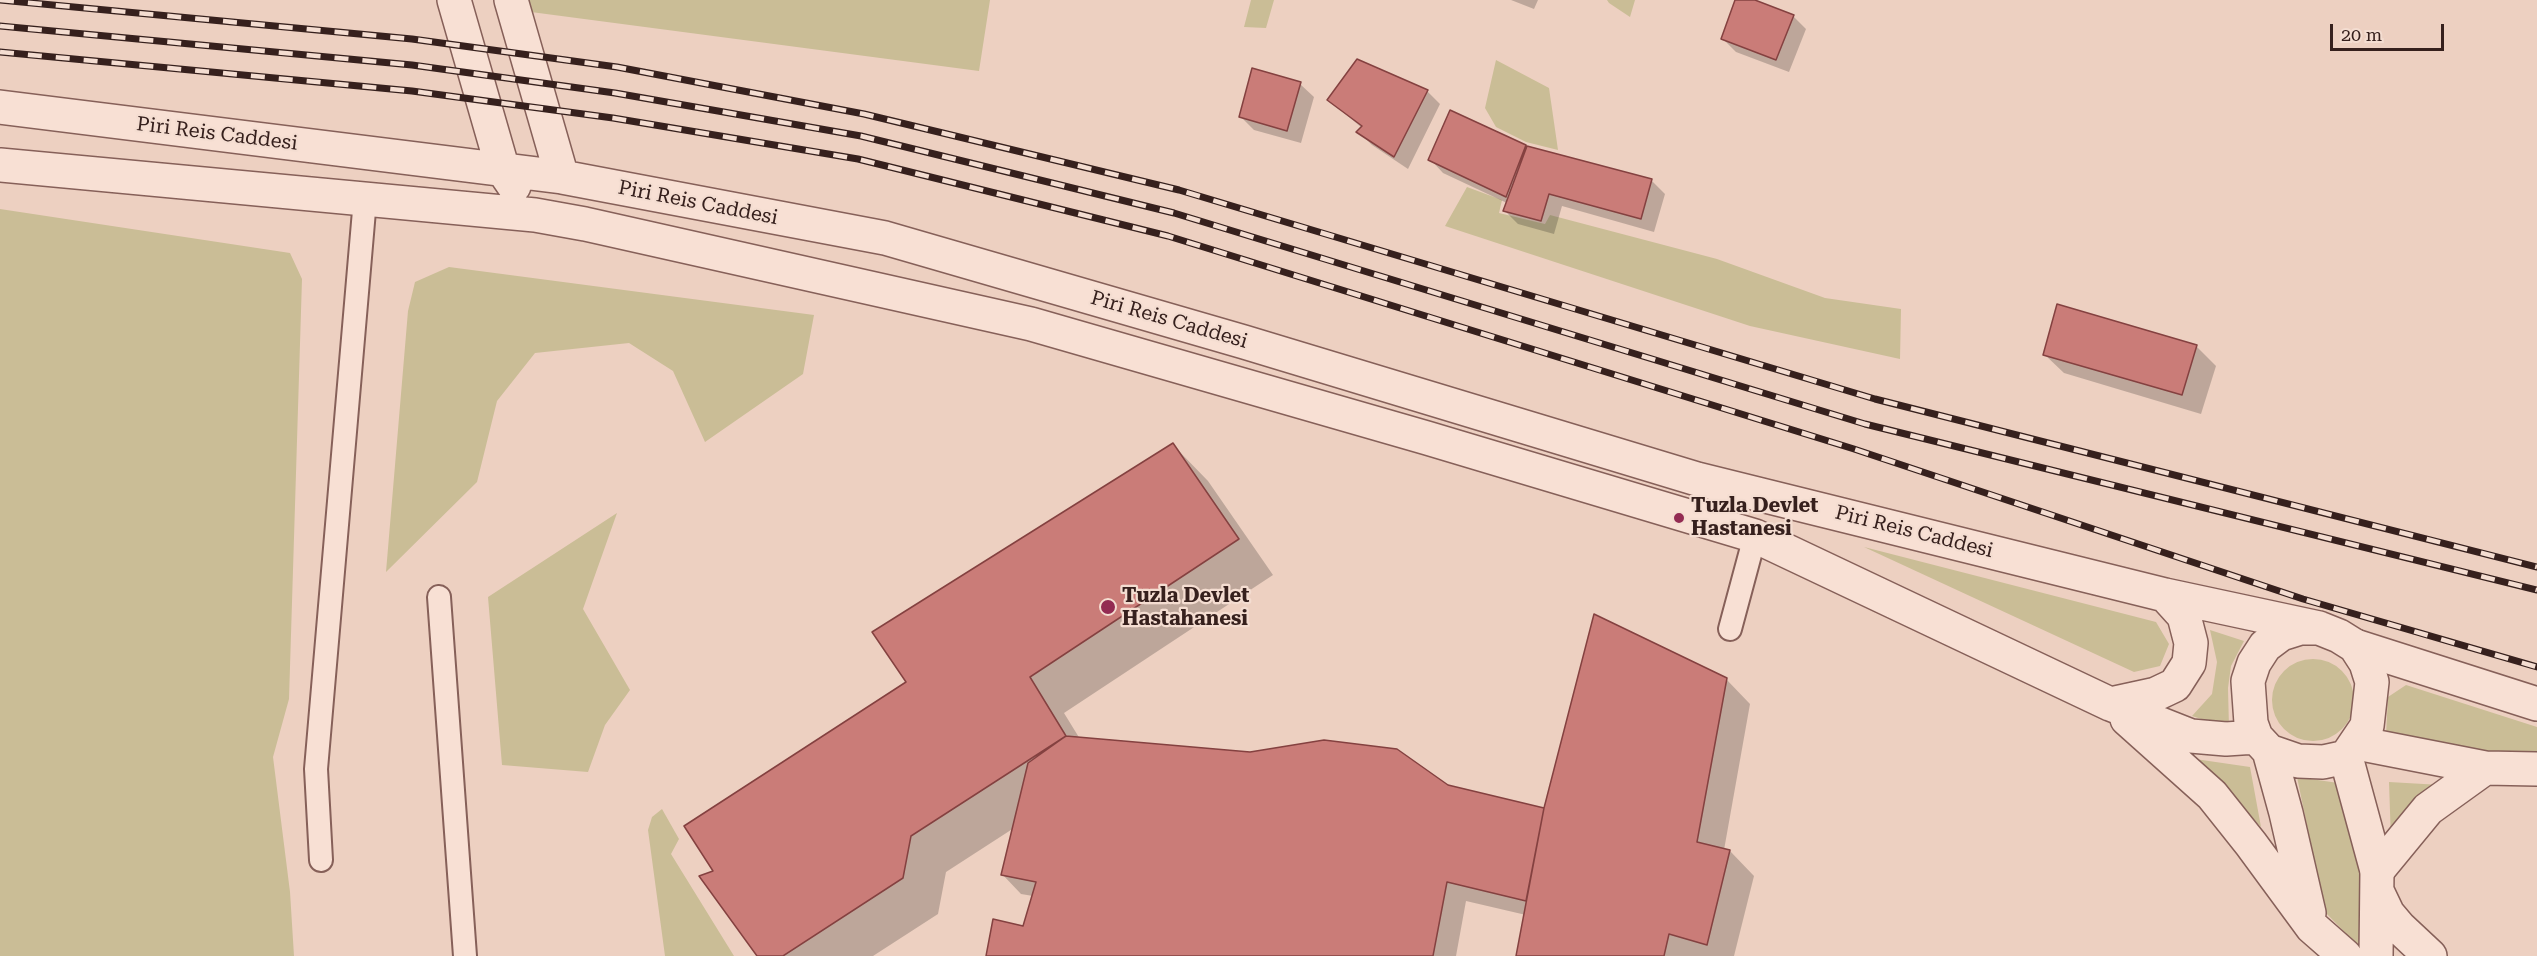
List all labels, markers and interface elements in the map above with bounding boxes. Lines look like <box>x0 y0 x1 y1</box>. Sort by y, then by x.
scale bar <box>2333 12 2447 50</box>
text: 20 m <box>2341 24 2382 45</box>
street label: Piri Reis Caddesi <box>135 112 299 156</box>
street label: Piri Reis Caddesi <box>616 176 780 230</box>
street label: Piri Reis Caddesi <box>1088 286 1250 354</box>
place label: Tuzla Devlet Hastanesi <box>1691 494 1818 541</box>
street label: Piri Reis Caddesi <box>1832 501 1996 563</box>
marker: Tuzla Devlet Hastanesi <box>1672 511 1686 525</box>
place label: Tuzla Devlet Hastahanesi <box>1122 584 1249 631</box>
marker: Tuzla Devlet Hastahanesi <box>1099 598 1117 616</box>

